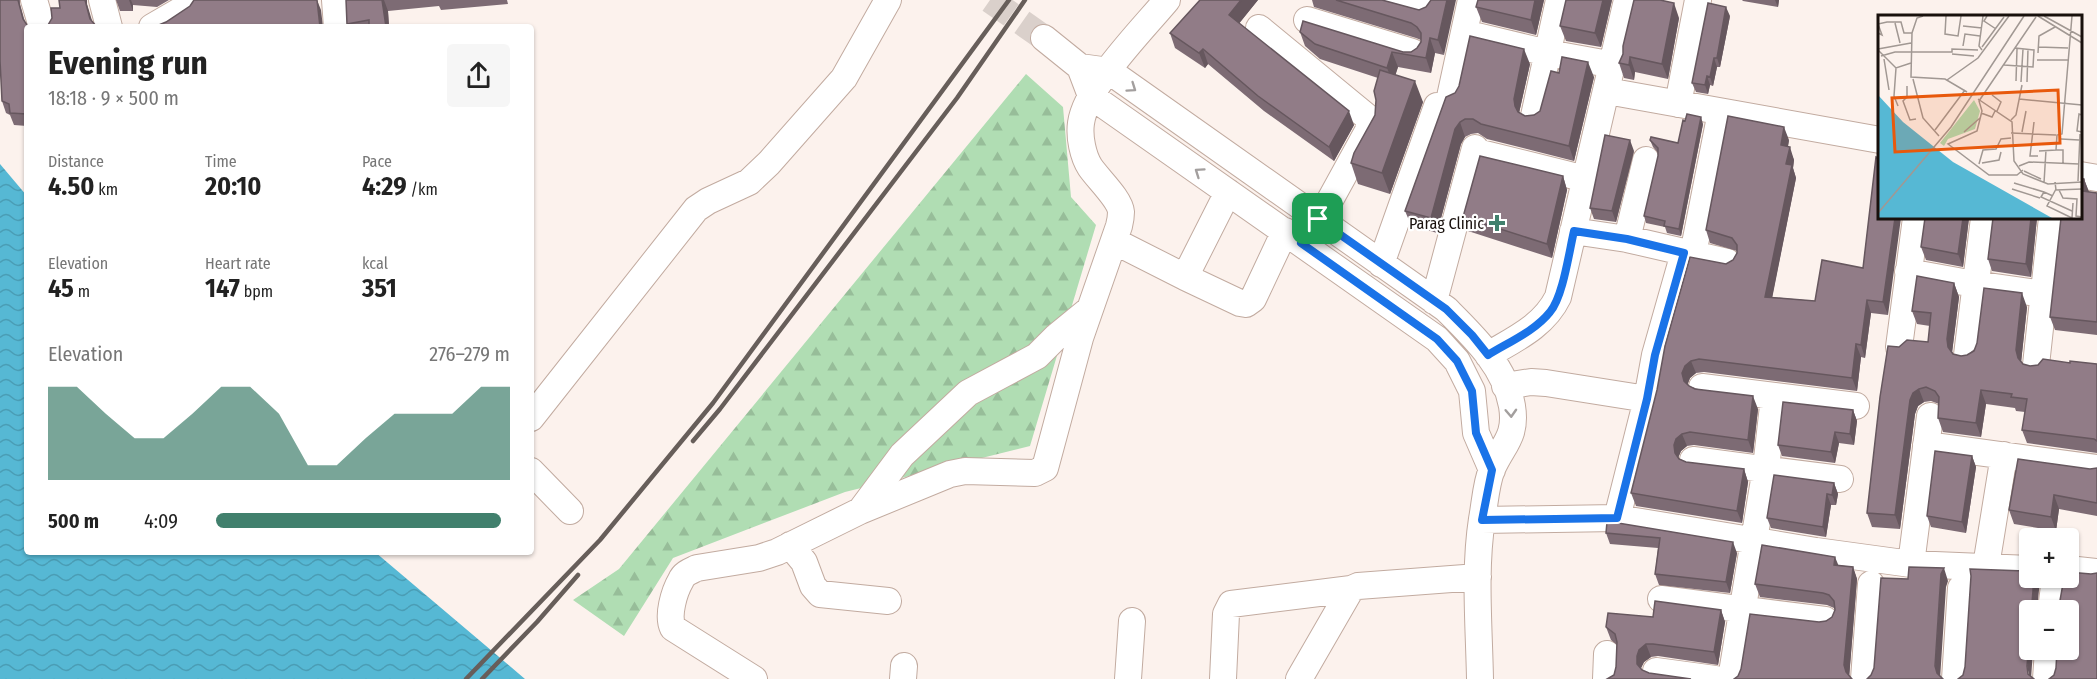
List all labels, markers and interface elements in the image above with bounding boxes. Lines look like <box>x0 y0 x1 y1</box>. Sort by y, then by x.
inset map <box>1878 15 2082 219</box>
text: Evening run <box>48 43 208 83</box>
button: share <box>447 44 510 107</box>
one-way arrow <box>1126 81 1137 92</box>
text: 18:18 · 9 × 500 m <box>48 86 179 110</box>
text: Distance <box>48 152 104 171</box>
text: Time <box>205 152 237 171</box>
text: Pace <box>362 152 392 171</box>
one-way arrow <box>1195 168 1206 179</box>
text: 4.50 <box>48 171 95 202</box>
text: 20:10 <box>205 171 262 202</box>
text: 4:29 <box>362 171 407 202</box>
text: km <box>95 180 118 199</box>
text: /km <box>407 180 438 199</box>
pin <box>1292 193 1343 244</box>
icon: arrive <box>1301 202 1334 235</box>
place label: Parag Clinic <box>1409 214 1484 233</box>
marker: Parag Clinic <box>1488 214 1506 232</box>
text: Elevation <box>48 254 108 273</box>
text: Heart rate <box>205 254 271 273</box>
text: kcal <box>362 254 388 273</box>
text: 45 <box>48 273 74 304</box>
text: 147 <box>205 273 240 304</box>
text: 351 <box>362 273 397 304</box>
text: m <box>74 282 90 301</box>
text: bpm <box>240 282 273 301</box>
text: Elevation <box>48 342 123 366</box>
text: 276–279 m <box>429 342 510 366</box>
one-way arrow <box>1505 409 1518 418</box>
text: 500 m <box>48 509 99 533</box>
text: 4:09 <box>144 509 178 533</box>
map controls <box>2019 528 2079 660</box>
button: + <box>2019 528 2079 588</box>
button: − <box>2019 600 2079 660</box>

